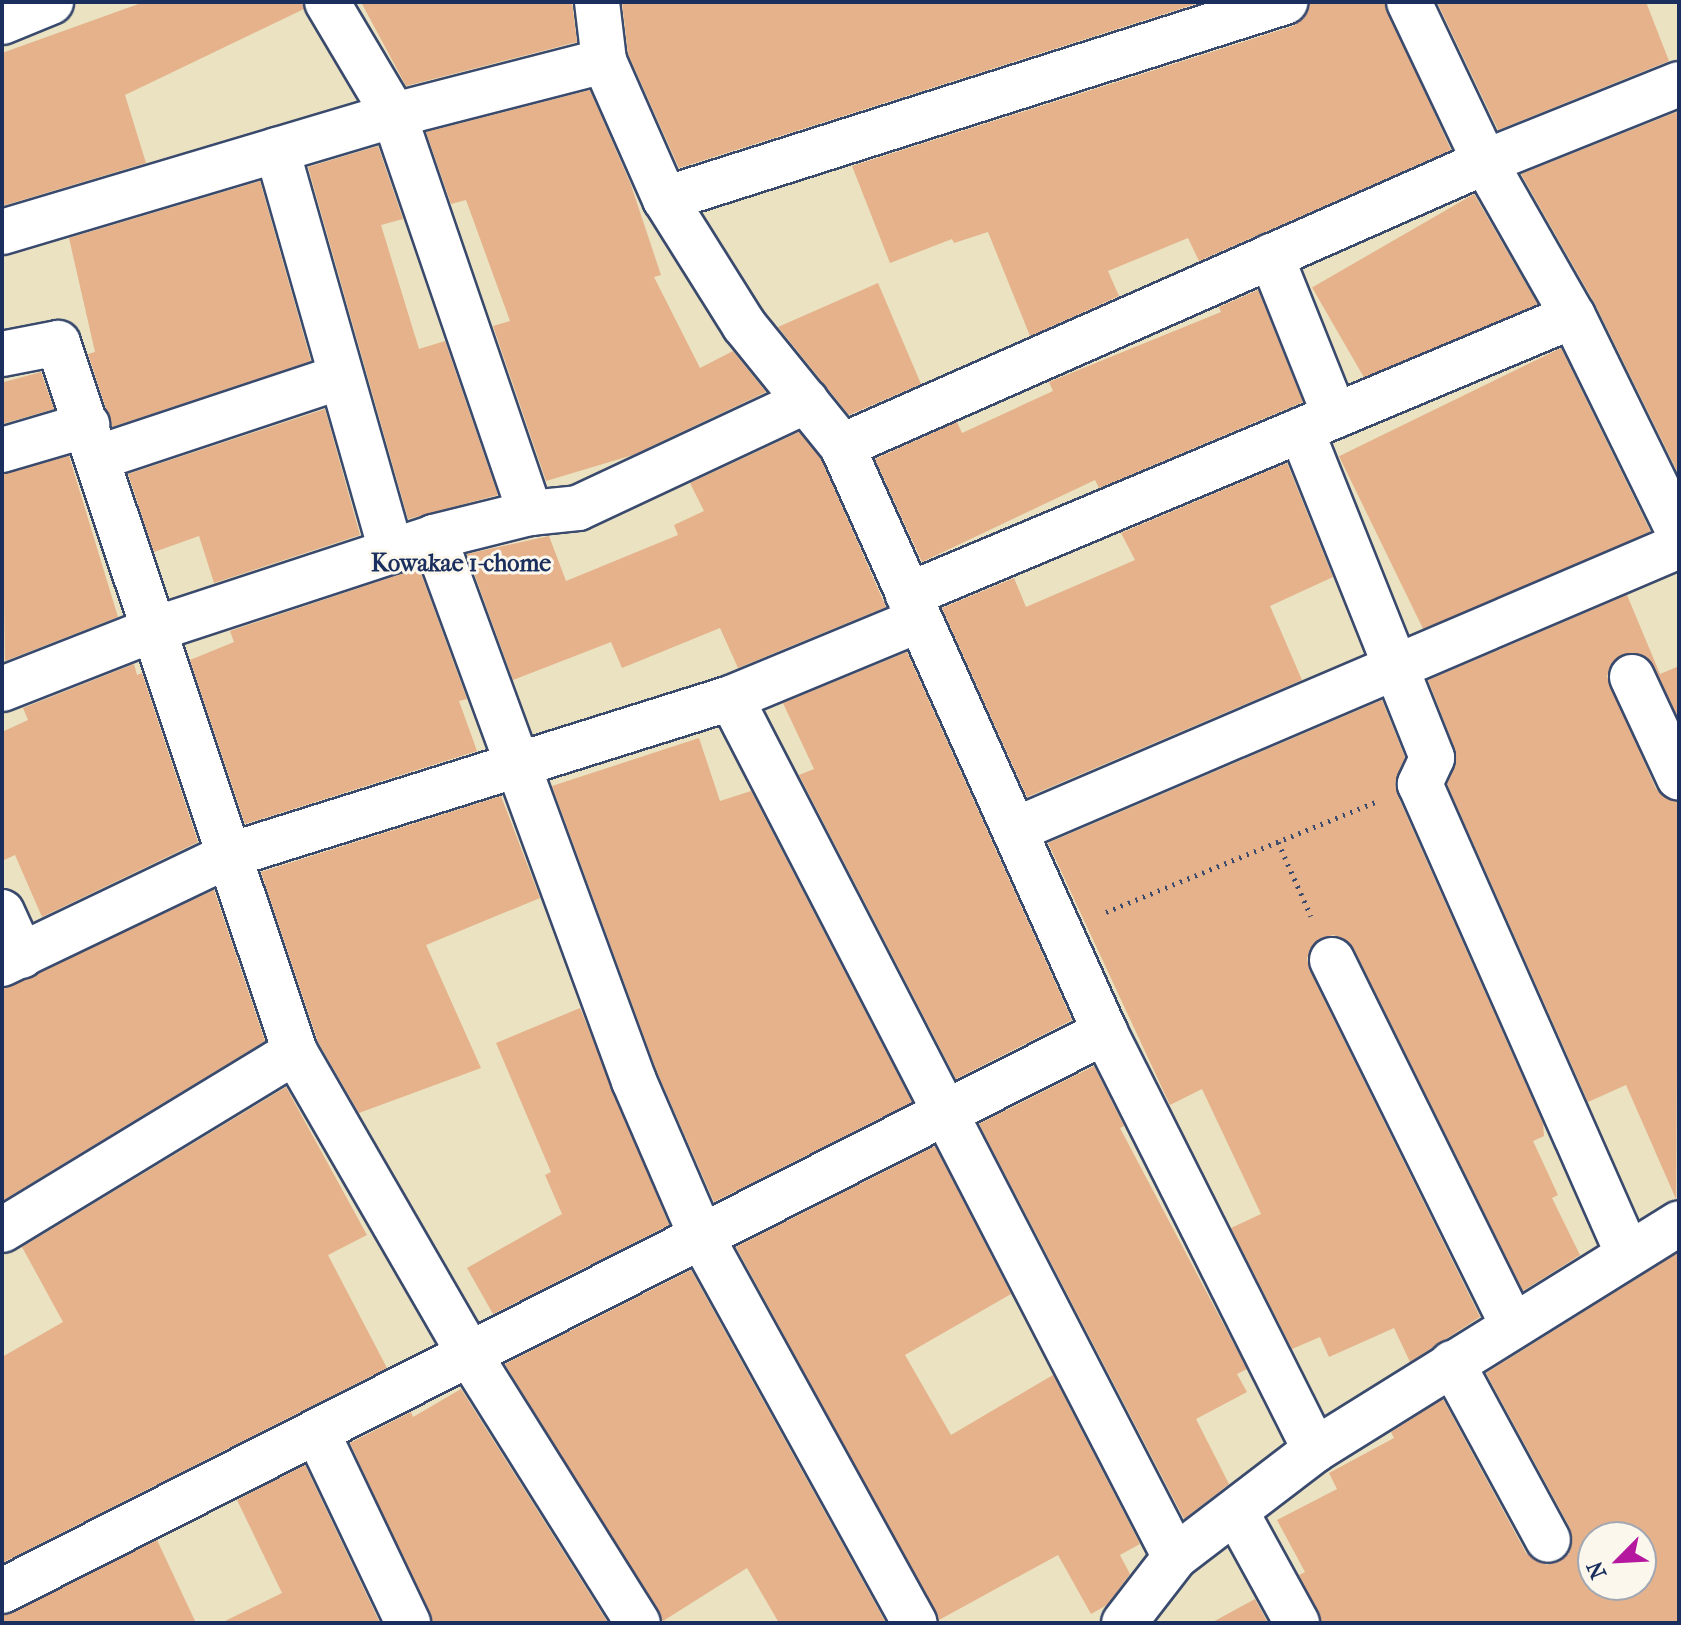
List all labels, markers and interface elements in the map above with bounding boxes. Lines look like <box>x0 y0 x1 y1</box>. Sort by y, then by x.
district label: Kowakae 1-chome <box>371 550 551 578</box>
north arrow <box>1577 1521 1657 1601</box>
text: N <box>1582 1557 1612 1583</box>

